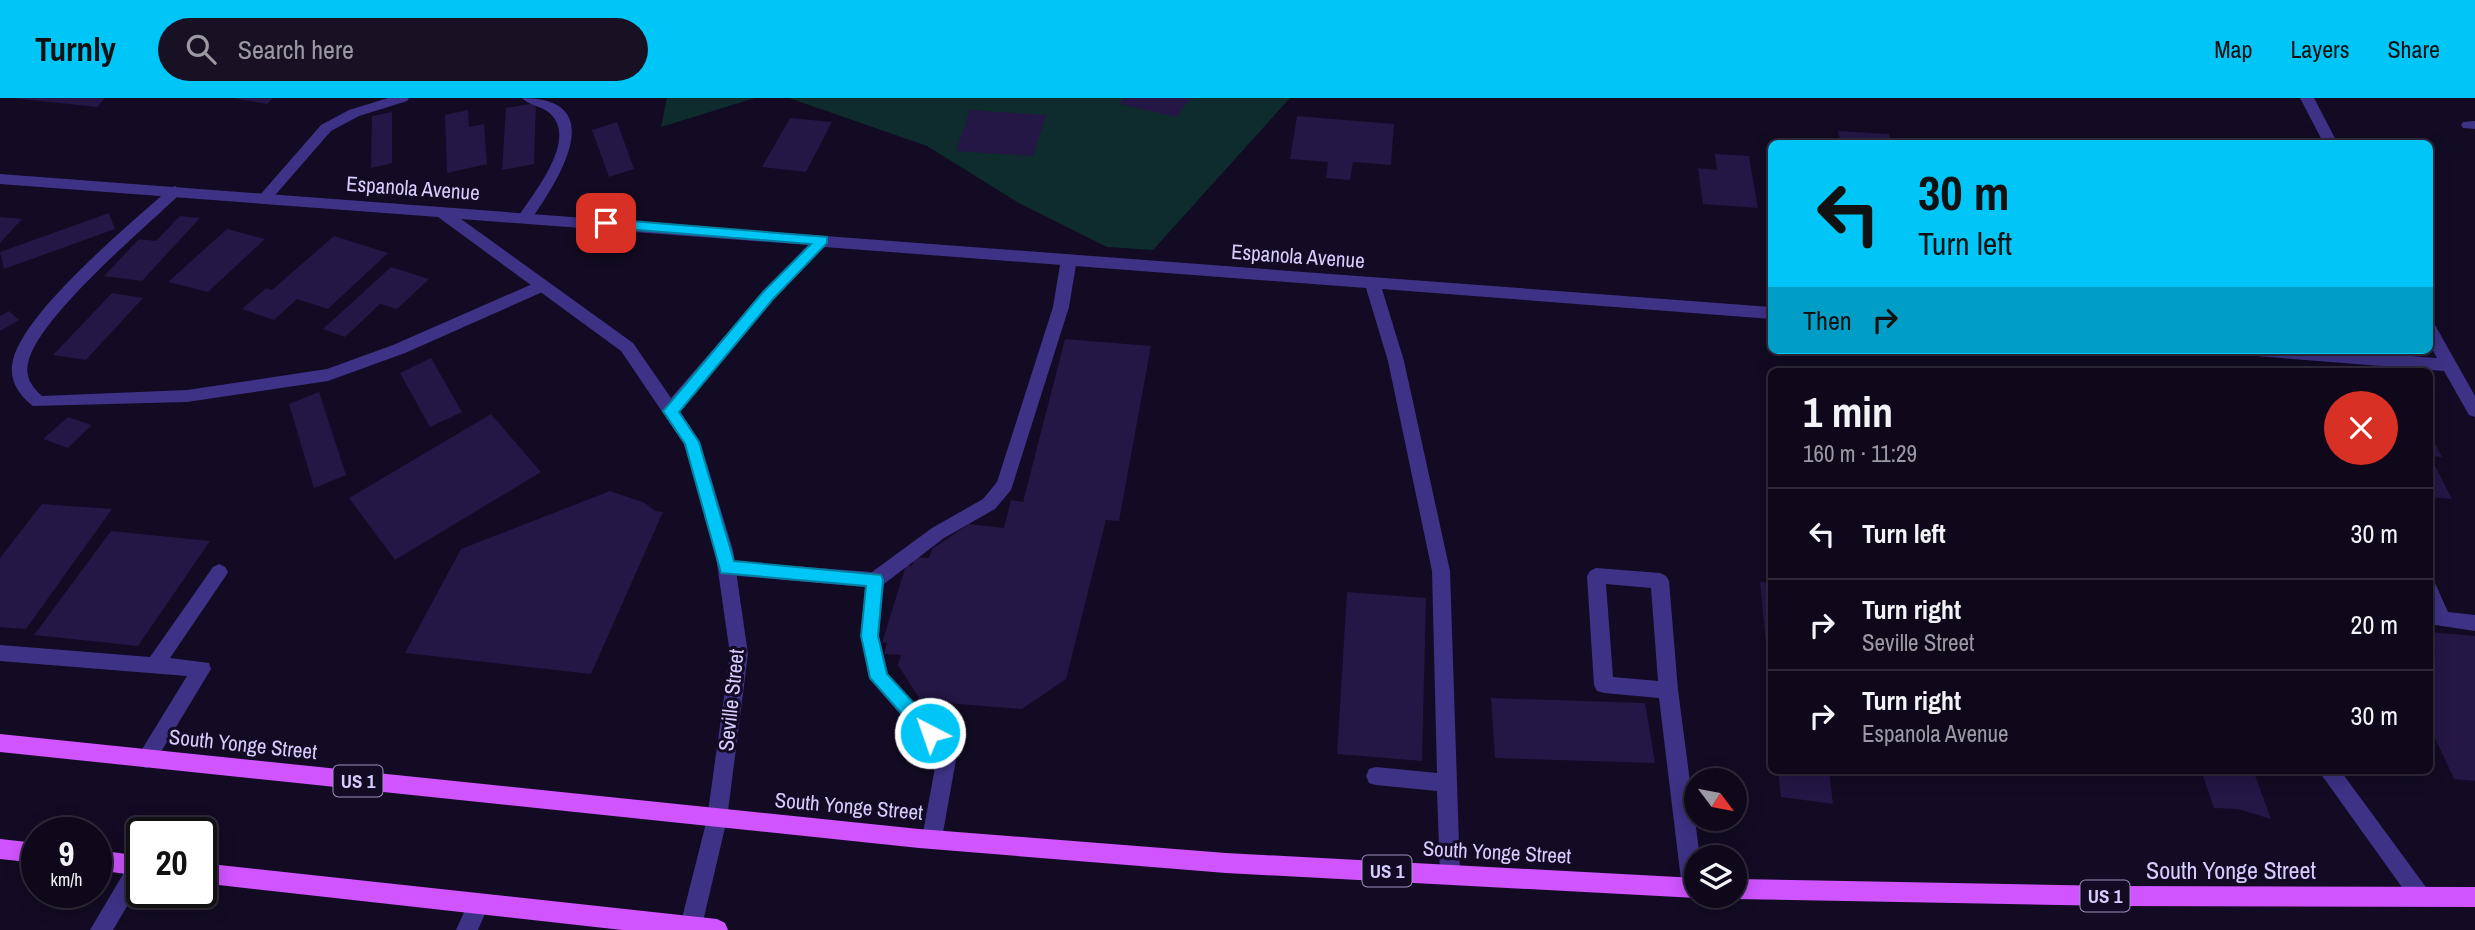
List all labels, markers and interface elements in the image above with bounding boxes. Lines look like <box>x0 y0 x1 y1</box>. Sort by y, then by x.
search box <box>158 18 648 81</box>
text: Turnly <box>35 27 116 71</box>
icon: search <box>182 30 220 68</box>
text: Search here <box>238 32 354 67</box>
text: Map <box>2214 33 2252 65</box>
text: Layers <box>2290 33 2349 65</box>
text: Share <box>2387 33 2440 65</box>
text: 30 m <box>1918 159 2010 225</box>
icon: left <box>1803 168 1894 259</box>
street label: Espanola Avenue <box>345 169 481 207</box>
pin <box>576 193 636 253</box>
icon: arrive <box>587 204 625 242</box>
text: Turn left <box>1918 222 2012 265</box>
street label: Espanola Avenue <box>1230 237 1366 275</box>
icon: right <box>1866 301 1904 339</box>
text: Then <box>1803 303 1852 338</box>
text: 1 min <box>1803 384 1893 440</box>
button: close <box>2324 391 2398 465</box>
text: 160 m · 11:29 <box>1803 438 1917 469</box>
icon: left <box>1803 515 1841 553</box>
text: Turn left <box>1862 516 1946 551</box>
text: 30 m <box>2351 516 2398 551</box>
text: Turn right <box>1862 592 1961 627</box>
icon: right <box>1803 606 1841 644</box>
text: 20 m <box>2351 607 2398 642</box>
text: Seville Street <box>1862 627 1974 658</box>
street label: Seville Street <box>711 647 751 752</box>
text: Turn right <box>1862 683 1961 718</box>
position arrow <box>893 696 967 770</box>
icon: right <box>1803 697 1841 735</box>
text: 30 m <box>2351 698 2398 733</box>
text: Espanola Avenue <box>1862 718 2009 749</box>
street label: South Yonge Street <box>168 722 319 766</box>
road number: US 1 <box>334 766 382 796</box>
north arrow <box>1684 768 1746 831</box>
map controls <box>1684 768 1747 908</box>
street label: South Yonge Street <box>774 785 925 827</box>
speed limit sign: 20 <box>126 817 217 908</box>
text: 9 <box>59 830 74 877</box>
street label: South Yonge Street <box>1422 834 1572 870</box>
button: layers <box>1684 845 1747 908</box>
street label: South Yonge Street <box>2146 854 2316 886</box>
road number: US 1 <box>1362 856 1412 886</box>
text: km/h <box>51 867 83 892</box>
road number: US 1 <box>2080 880 2130 912</box>

